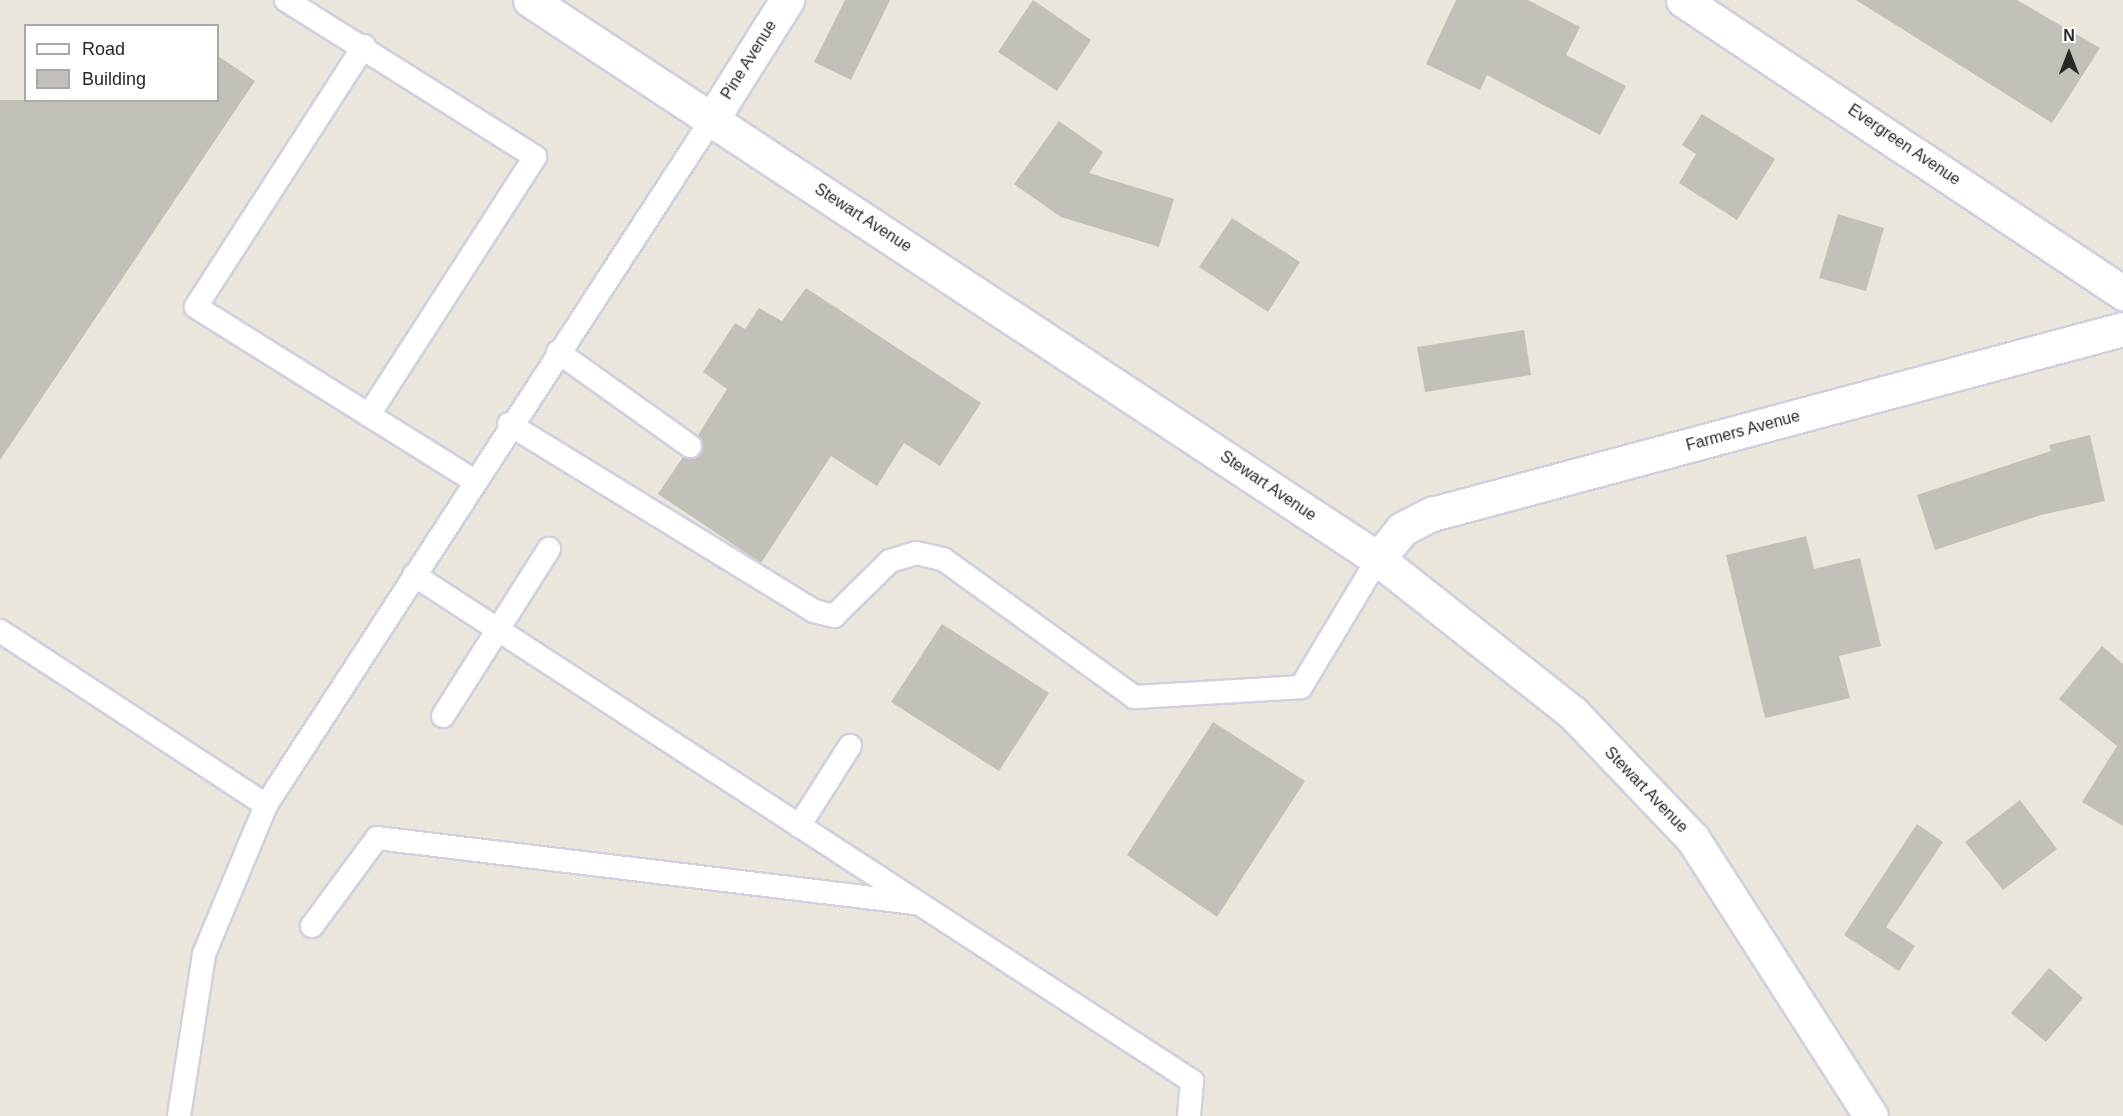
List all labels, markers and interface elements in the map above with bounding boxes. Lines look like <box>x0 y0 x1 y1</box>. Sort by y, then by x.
street label: Pine Avenue <box>717 17 781 103</box>
legend <box>24 24 219 102</box>
north arrow <box>2039 24 2099 84</box>
text: N <box>2063 27 2075 44</box>
text: Road <box>82 39 125 59</box>
text: Building <box>82 69 146 89</box>
street label: Evergreen Avenue <box>1844 100 1964 190</box>
street label: Stewart Avenue <box>811 179 915 257</box>
street label: Farmers Avenue <box>1684 406 1802 456</box>
street label: Stewart Avenue <box>1216 447 1320 525</box>
street label: Stewart Avenue <box>1600 743 1692 837</box>

